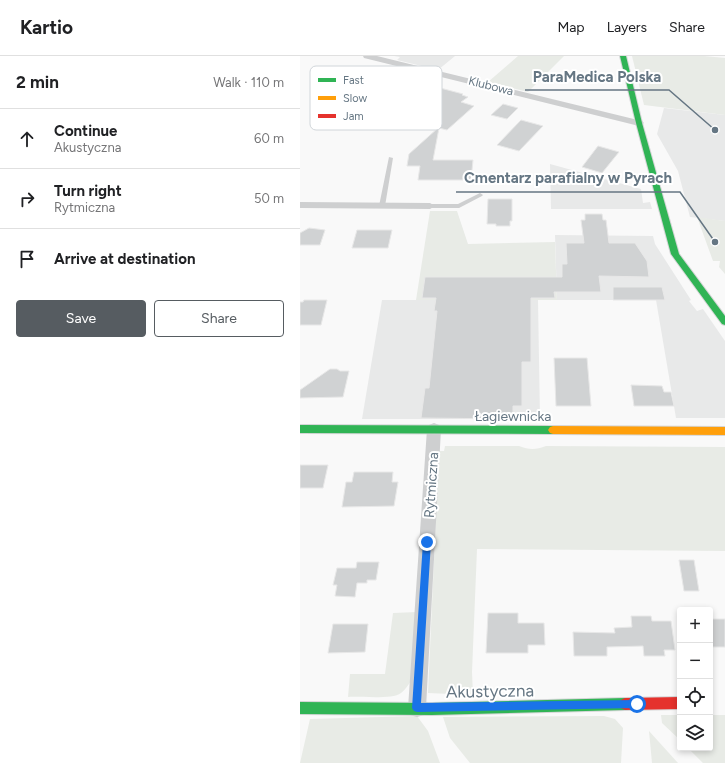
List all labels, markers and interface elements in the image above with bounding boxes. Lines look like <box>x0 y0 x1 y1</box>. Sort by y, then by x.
text: Kartio <box>20 16 73 39</box>
text: Map <box>557 19 585 36</box>
text: Layers <box>607 19 647 36</box>
text: Share <box>669 19 705 36</box>
callout: ParaMedica Polska <box>525 63 669 90</box>
legend <box>310 66 442 130</box>
text: ParaMedica Polska <box>533 68 661 86</box>
text: 2 min <box>16 72 59 92</box>
text: Fast <box>343 74 364 87</box>
street label: Klubowa <box>467 74 515 98</box>
text: Walk · 110 m <box>213 75 284 90</box>
text: Slow <box>343 92 367 105</box>
text: Jam <box>343 110 364 123</box>
text: Continue <box>54 122 117 140</box>
icon: ahead <box>16 128 38 150</box>
text: 60 m <box>254 131 284 146</box>
text: Akustyczna <box>54 140 121 155</box>
callout: Cmentarz parafialny w Pyrach <box>456 165 680 192</box>
text: Cmentarz parafialny w Pyrach <box>464 169 672 187</box>
text: Turn right <box>54 182 122 200</box>
icon: right <box>16 188 38 210</box>
text: 50 m <box>254 191 284 206</box>
text: Rytmiczna <box>54 200 115 215</box>
icon: arrive <box>16 248 38 270</box>
text: Arrive at destination <box>54 250 195 268</box>
button: Save <box>16 300 146 337</box>
button: Share <box>154 300 284 337</box>
street label: Łagiewnicka <box>475 408 551 425</box>
street label: Rytmiczna <box>421 452 442 519</box>
route end <box>418 533 436 551</box>
map controls <box>677 607 713 751</box>
button: + <box>677 607 713 643</box>
button: − <box>677 643 713 679</box>
button: locate <box>677 679 713 715</box>
street label: Akustyczna <box>446 680 534 702</box>
route start <box>628 695 646 713</box>
button: layers <box>677 715 713 751</box>

